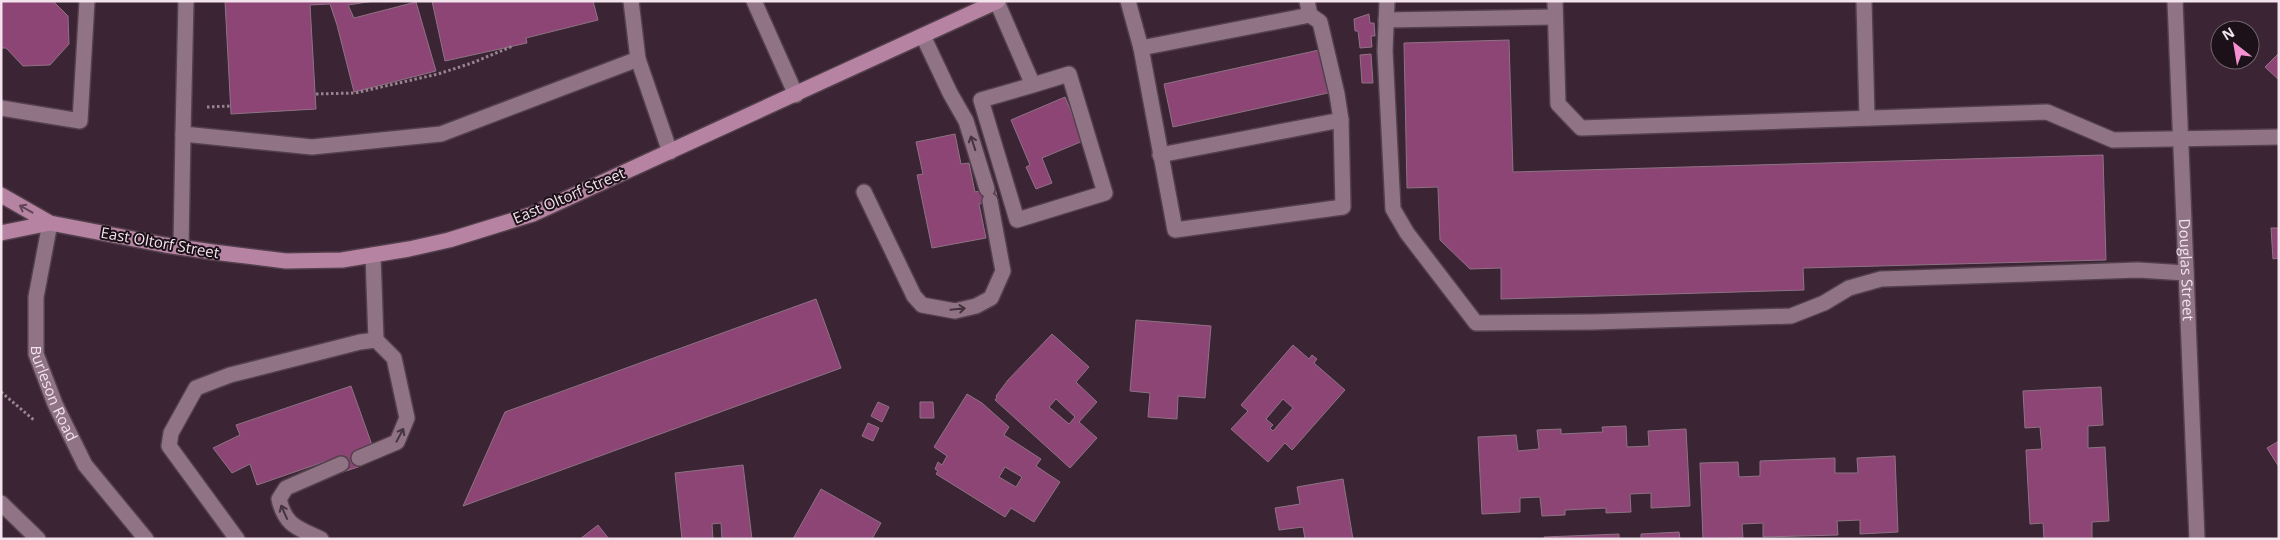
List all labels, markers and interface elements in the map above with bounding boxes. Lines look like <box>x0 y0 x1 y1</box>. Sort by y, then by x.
north arrow <box>2210 20 2260 70</box>
text: N <box>2218 22 2238 45</box>
one-way arrow <box>967 135 977 151</box>
street label: East Oltorf Street <box>510 162 628 228</box>
one-way arrow <box>19 204 34 213</box>
street label: Douglas Street <box>2175 218 2199 321</box>
street label: East Oltorf Street <box>99 222 221 262</box>
one-way arrow <box>949 304 965 314</box>
street label: Burleson Road <box>27 345 83 444</box>
one-way arrow <box>396 428 405 443</box>
one-way arrow <box>278 504 288 519</box>

